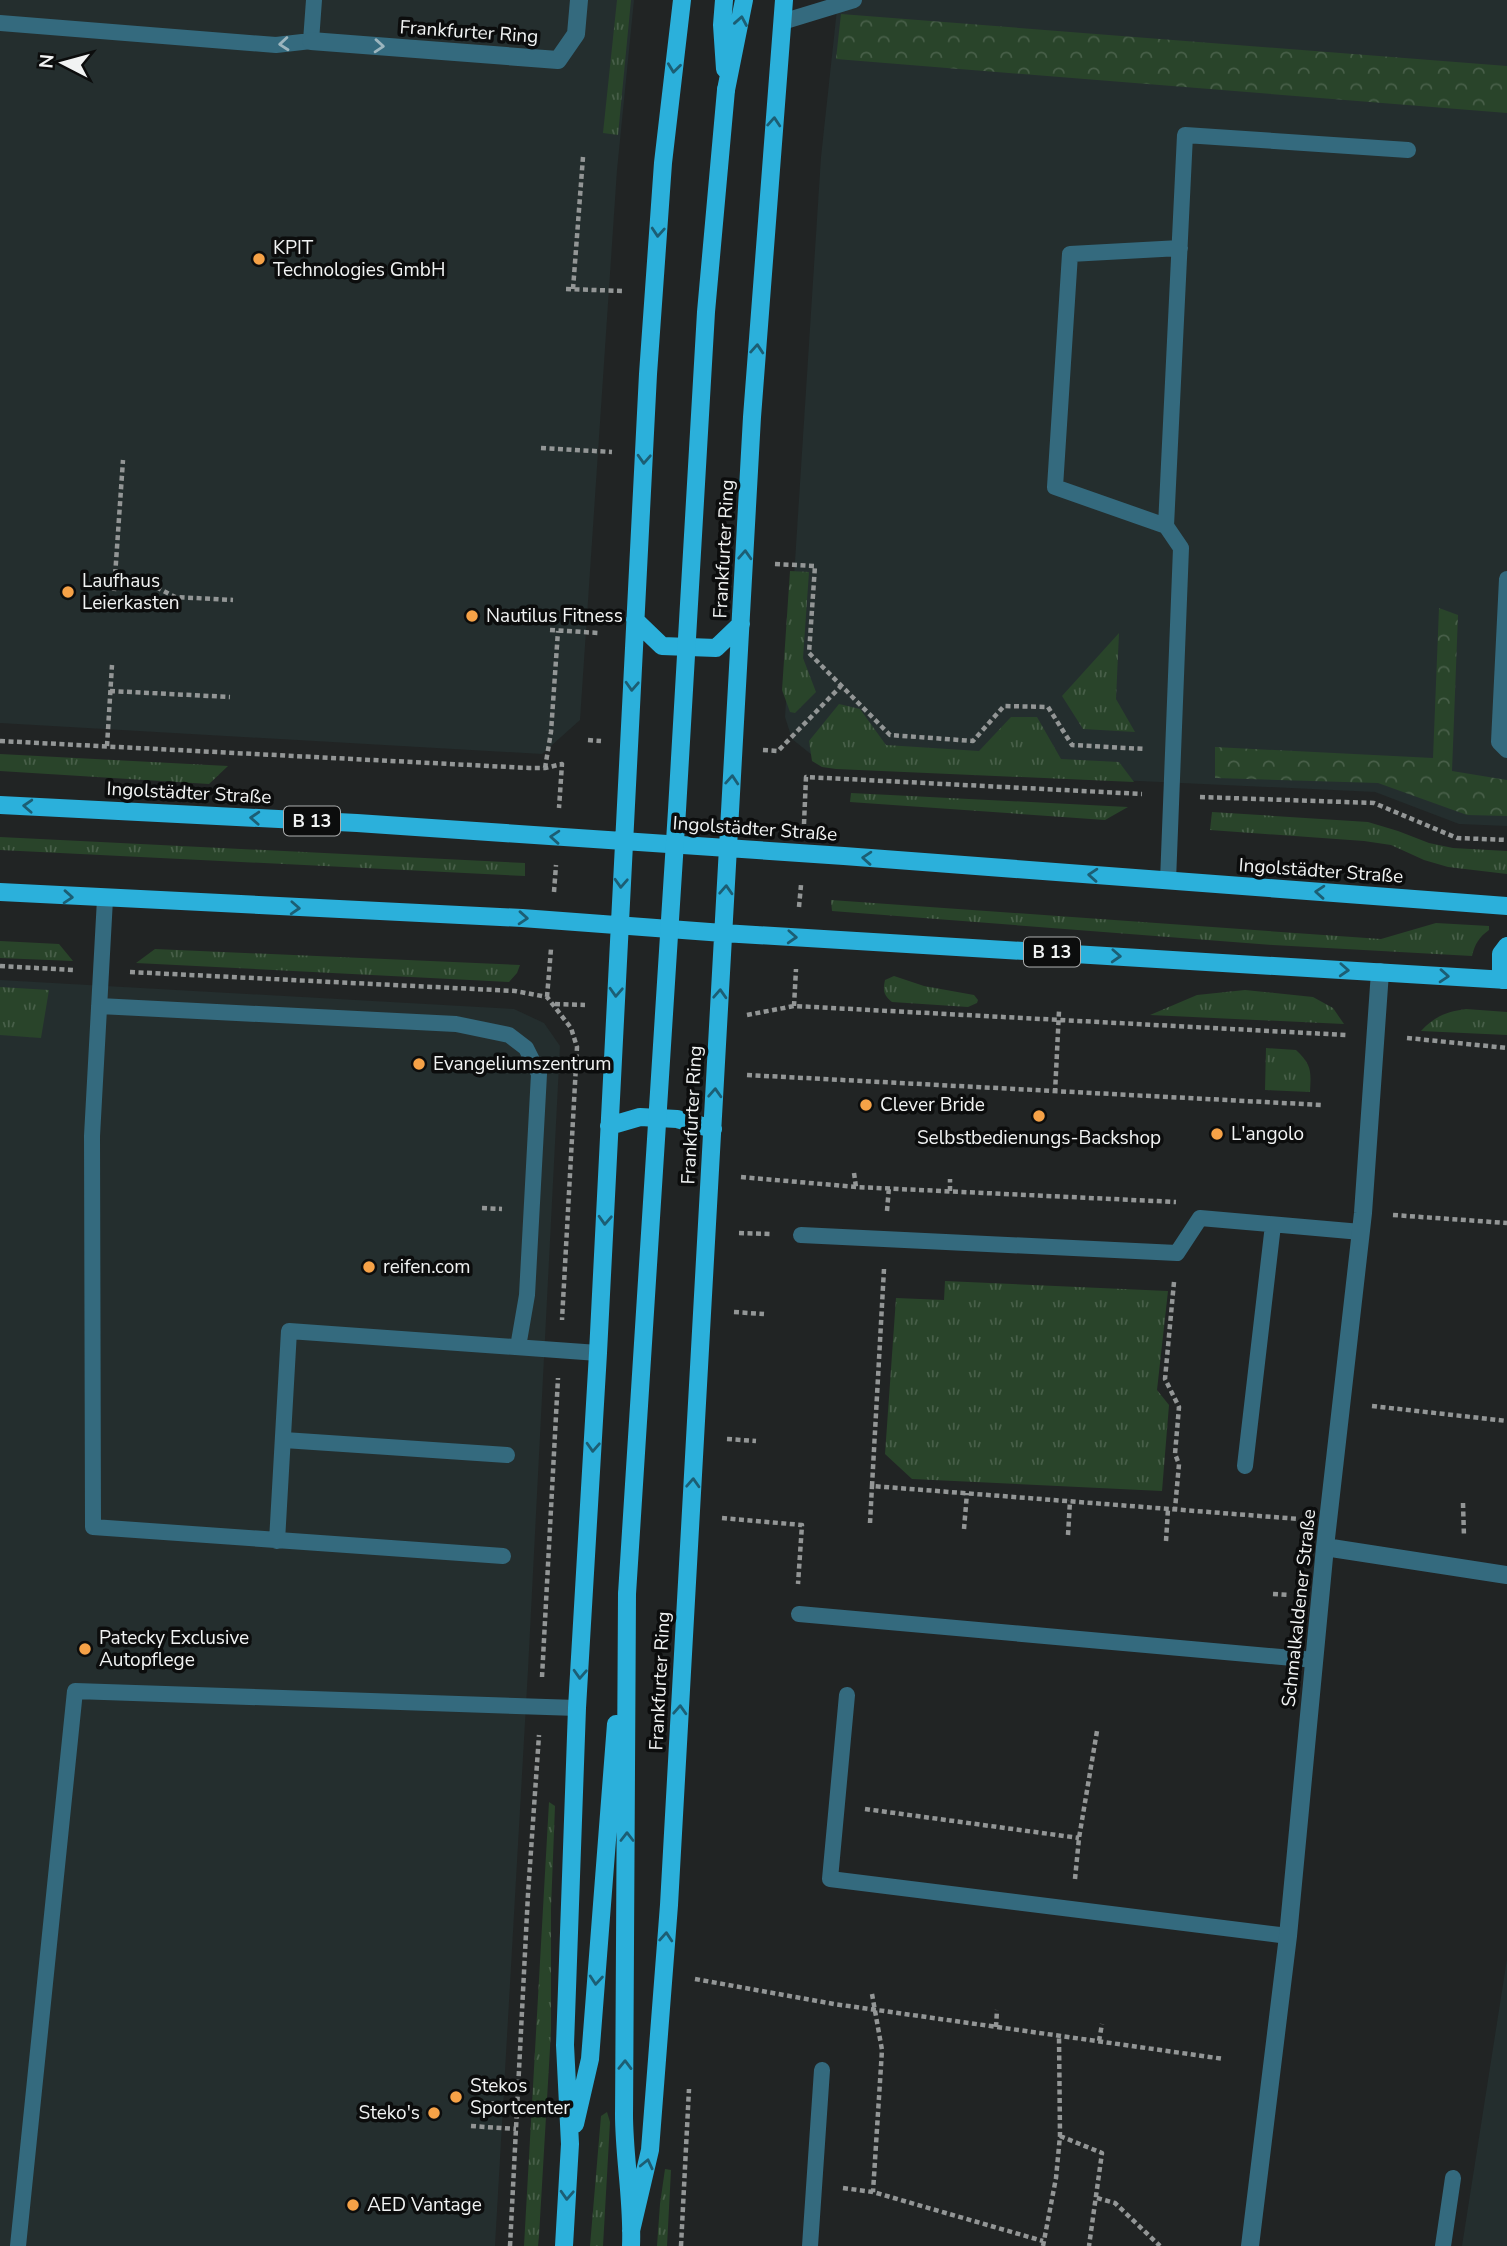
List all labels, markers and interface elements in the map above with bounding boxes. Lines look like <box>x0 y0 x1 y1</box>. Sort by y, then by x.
street label: Frankfurter Ring <box>399 14 539 50</box>
one-way arrow <box>733 15 748 27</box>
north arrow <box>28 28 98 98</box>
one-way arrow <box>278 36 289 51</box>
one-way arrow <box>374 38 385 53</box>
text: N <box>33 53 61 70</box>
one-way arrow <box>667 62 682 74</box>
one-way arrow <box>766 116 781 127</box>
one-way arrow <box>651 226 666 237</box>
place label: KPIT Technologies GmbH <box>273 235 445 283</box>
marker: KPIT Technologies GmbH <box>251 251 267 267</box>
one-way arrow <box>749 343 764 354</box>
one-way arrow <box>636 453 651 464</box>
street label: Frankfurter Ring <box>707 479 741 619</box>
one-way arrow <box>737 550 752 561</box>
place label: Laufhaus Leierkasten <box>82 568 180 616</box>
marker: Laufhaus Leierkasten <box>60 584 76 600</box>
place label: Nautilus Fitness <box>486 603 623 629</box>
marker: Nautilus Fitness <box>464 608 480 624</box>
one-way arrow <box>624 681 639 692</box>
one-way arrow <box>725 774 740 785</box>
street label: Ingolstädter Straße <box>106 776 272 810</box>
one-way arrow <box>22 799 33 814</box>
road number: B 13 <box>284 806 340 836</box>
one-way arrow <box>249 810 260 825</box>
street label: Ingolstädter Straße <box>672 810 838 848</box>
one-way arrow <box>550 830 561 845</box>
one-way arrow <box>861 851 872 866</box>
street label: Ingolstädter Straße <box>1238 852 1404 890</box>
one-way arrow <box>1088 868 1099 883</box>
one-way arrow <box>614 877 629 888</box>
one-way arrow <box>718 885 733 896</box>
one-way arrow <box>1315 885 1326 900</box>
one-way arrow <box>63 889 74 904</box>
one-way arrow <box>290 900 301 915</box>
one-way arrow <box>517 910 528 925</box>
one-way arrow <box>786 929 797 944</box>
road number: B 13 <box>1024 937 1080 967</box>
one-way arrow <box>1111 949 1122 964</box>
one-way arrow <box>1338 962 1349 977</box>
one-way arrow <box>1438 969 1449 984</box>
one-way arrow <box>609 987 624 998</box>
one-way arrow <box>713 988 728 999</box>
street label: Frankfurter Ring <box>675 1045 709 1185</box>
place label: Evangeliumszentrum <box>433 1051 612 1077</box>
marker: Evangeliumszentrum <box>411 1056 427 1072</box>
one-way arrow <box>707 1087 722 1098</box>
place label: Clever Bride <box>880 1092 985 1118</box>
marker: Clever Bride <box>858 1097 874 1113</box>
marker: Selbstbedienungs-Backshop <box>1031 1108 1047 1124</box>
place label: L'angolo <box>1231 1121 1304 1147</box>
place label: Selbstbedienungs-Backshop <box>917 1125 1161 1151</box>
marker: L'angolo <box>1209 1126 1225 1142</box>
one-way arrow <box>598 1214 613 1225</box>
place label: reifen.com <box>383 1254 471 1280</box>
marker: reifen.com <box>361 1259 377 1275</box>
one-way arrow <box>586 1442 601 1453</box>
one-way arrow <box>685 1477 700 1488</box>
street label: Schmalkaldener Straße <box>1276 1508 1322 1708</box>
street label: Frankfurter Ring <box>643 1611 677 1751</box>
place label: Patecky Exclusive Autopflege <box>99 1625 249 1673</box>
marker: Patecky Exclusive Autopflege <box>77 1641 93 1657</box>
one-way arrow <box>572 1669 587 1680</box>
one-way arrow <box>672 1705 687 1716</box>
one-way arrow <box>619 1831 635 1842</box>
one-way arrow <box>658 1932 673 1943</box>
one-way arrow <box>589 1975 604 1986</box>
one-way arrow <box>617 2059 633 2069</box>
place label: Stekos Sportcenter <box>470 2073 570 2121</box>
marker: Stekos Sportcenter <box>448 2089 464 2105</box>
place label: Steko's <box>359 2100 420 2126</box>
marker: Steko's <box>426 2105 442 2121</box>
one-way arrow <box>638 2158 653 2170</box>
one-way arrow <box>560 2190 575 2201</box>
place label: AED Vantage <box>367 2192 482 2218</box>
marker: AED Vantage <box>345 2197 361 2213</box>

